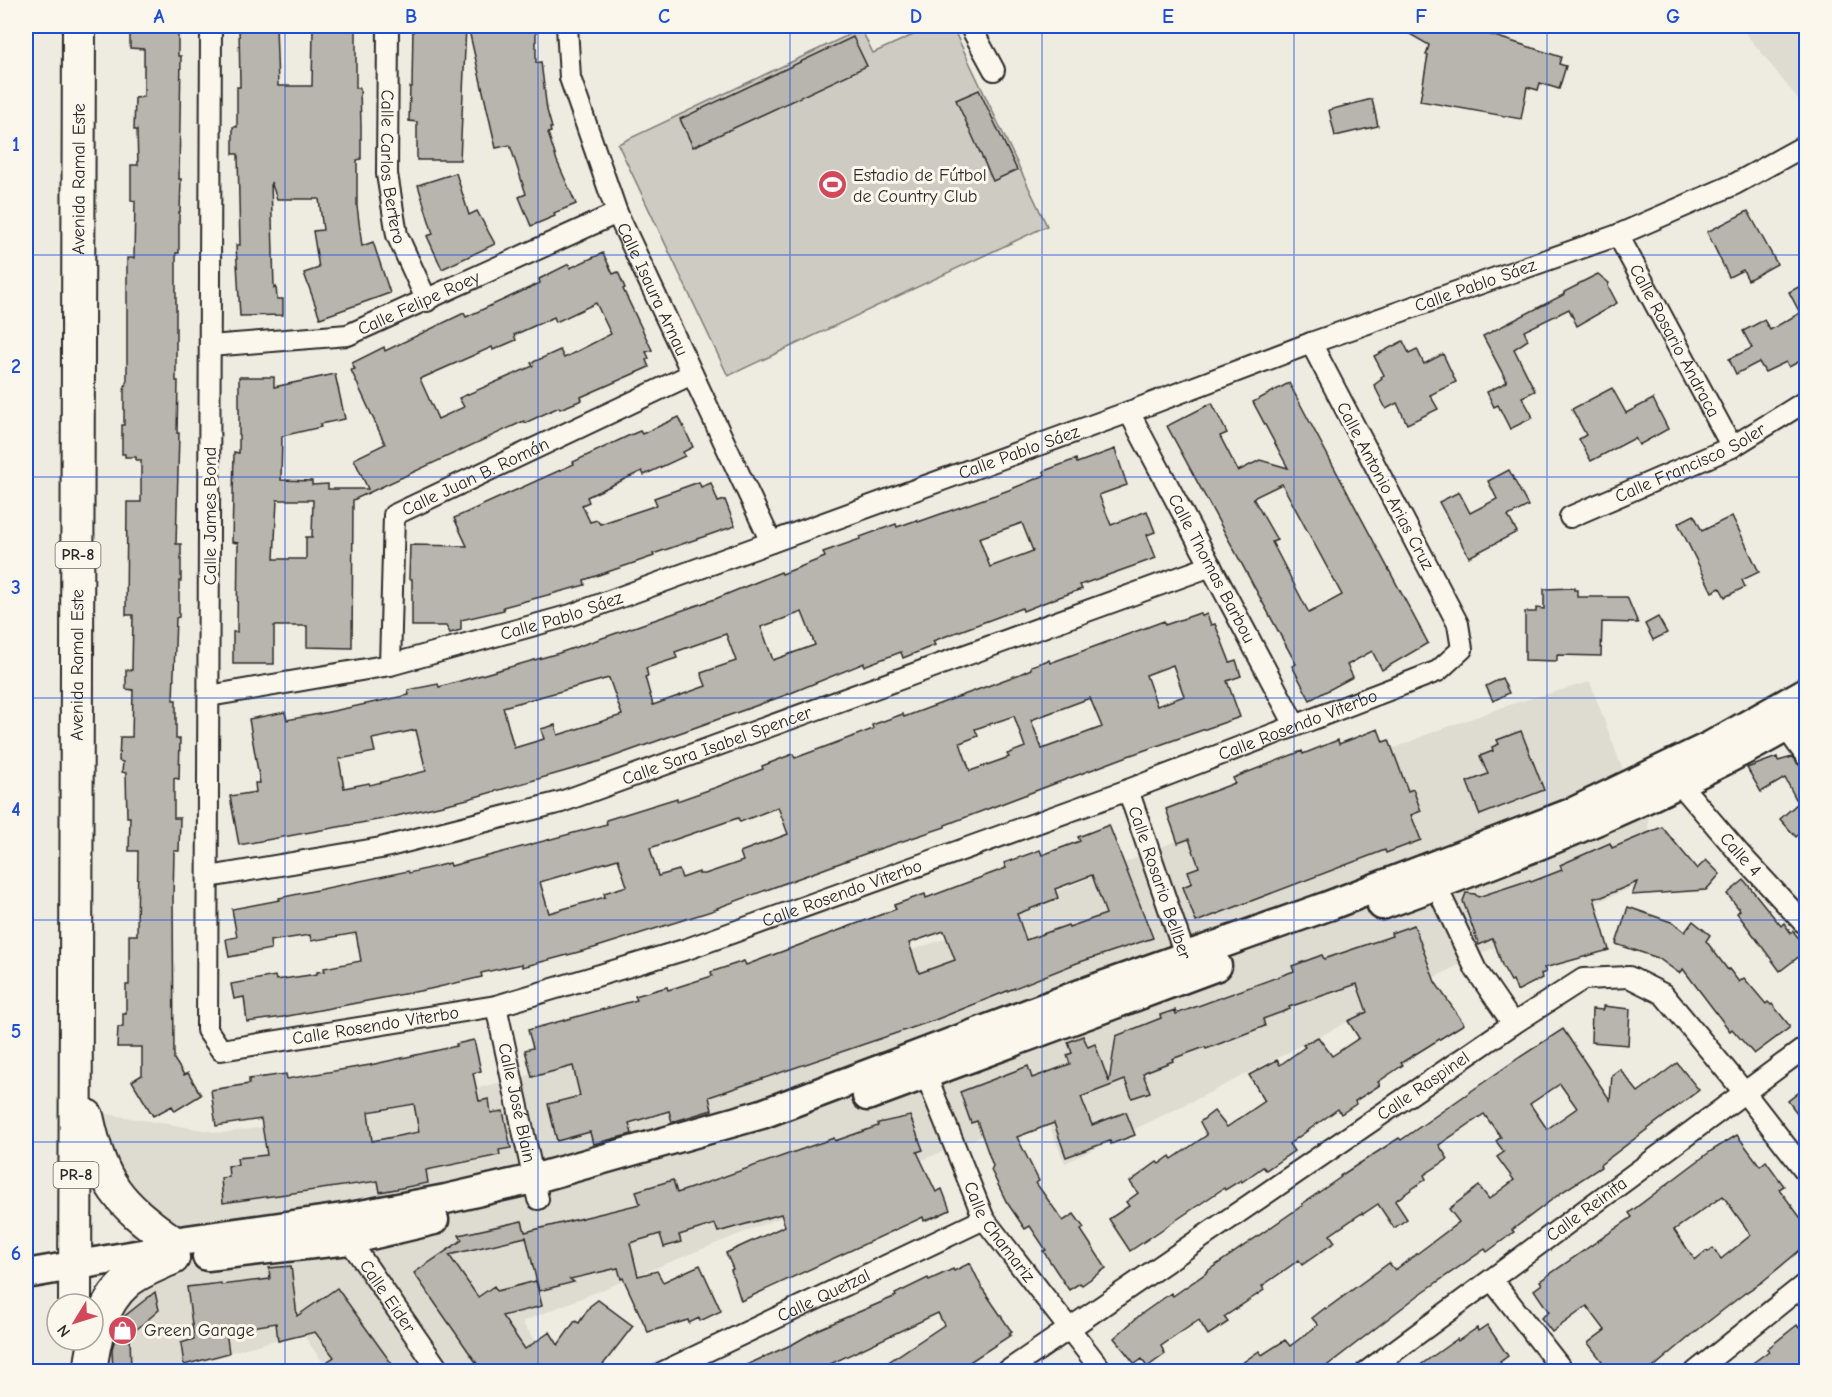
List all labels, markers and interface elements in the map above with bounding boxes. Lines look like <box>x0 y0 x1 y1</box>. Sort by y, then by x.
text: A <box>153 5 165 28</box>
text: B <box>405 5 417 28</box>
text: C <box>658 5 670 28</box>
text: D <box>910 5 922 28</box>
text: E <box>1162 5 1174 28</box>
text: F <box>1415 5 1427 28</box>
text: G <box>1666 5 1680 28</box>
street label: Calle Carlos Bertero <box>377 89 410 247</box>
street label: Avenida Ramal Este <box>68 103 89 255</box>
text: 1 <box>12 133 20 156</box>
place label: Estadio de Fútbol de Country Club <box>853 165 987 207</box>
sports icon: Estadio de Fútbol de Country Club <box>816 169 848 201</box>
street label: Calle Isaura Arnau <box>612 219 693 359</box>
street label: Calle Pablo Sáez <box>1412 254 1539 316</box>
street label: Calle Rosario Andraca <box>1625 260 1725 421</box>
street label: Calle Felipe Roey <box>354 266 484 340</box>
text: 2 <box>11 355 21 378</box>
street label: Calle Antonio Arias Cruz <box>1332 398 1438 574</box>
street label: Calle Francisco Soler <box>1612 418 1770 507</box>
street label: Calle Pablo Sáez <box>956 420 1082 484</box>
street label: Calle Juan B. Román <box>398 433 552 520</box>
street label: Calle James Bond <box>200 447 221 585</box>
street label: Calle Thomas Barbou <box>1164 490 1260 646</box>
road number: PR-8 <box>56 542 100 568</box>
text: 3 <box>11 576 21 599</box>
street label: Calle Pablo Sáez <box>498 587 626 645</box>
street label: Avenida Ramal Este <box>66 589 88 741</box>
street label: Calle Rosendo Viterbo <box>1215 685 1380 765</box>
street label: Calle Sara Isabel Spencer <box>619 701 815 790</box>
text: 4 <box>11 798 21 821</box>
street label: Calle Rosario Bellber <box>1124 803 1196 963</box>
street label: Calle 4 <box>1716 828 1766 881</box>
street label: Calle Rosendo Viterbo <box>759 855 925 932</box>
street label: Calle Rosendo Viterbo <box>291 1002 460 1049</box>
text: 5 <box>11 1020 21 1043</box>
street label: Calle José Blain <box>494 1041 540 1165</box>
street label: Calle Raspinel <box>1373 1047 1473 1125</box>
road number: PR-8 <box>54 1162 98 1188</box>
street label: Calle Reinita <box>1542 1173 1631 1246</box>
street label: Calle Chamariz <box>959 1178 1040 1286</box>
text: 6 <box>11 1242 21 1265</box>
street label: Calle Eider <box>355 1256 421 1337</box>
street label: Calle Quetzal <box>774 1264 873 1326</box>
north arrow <box>45 1292 105 1352</box>
shop icon: Green Garage <box>107 1314 139 1346</box>
place label: Green Garage <box>144 1320 255 1341</box>
text: N <box>54 1321 74 1340</box>

